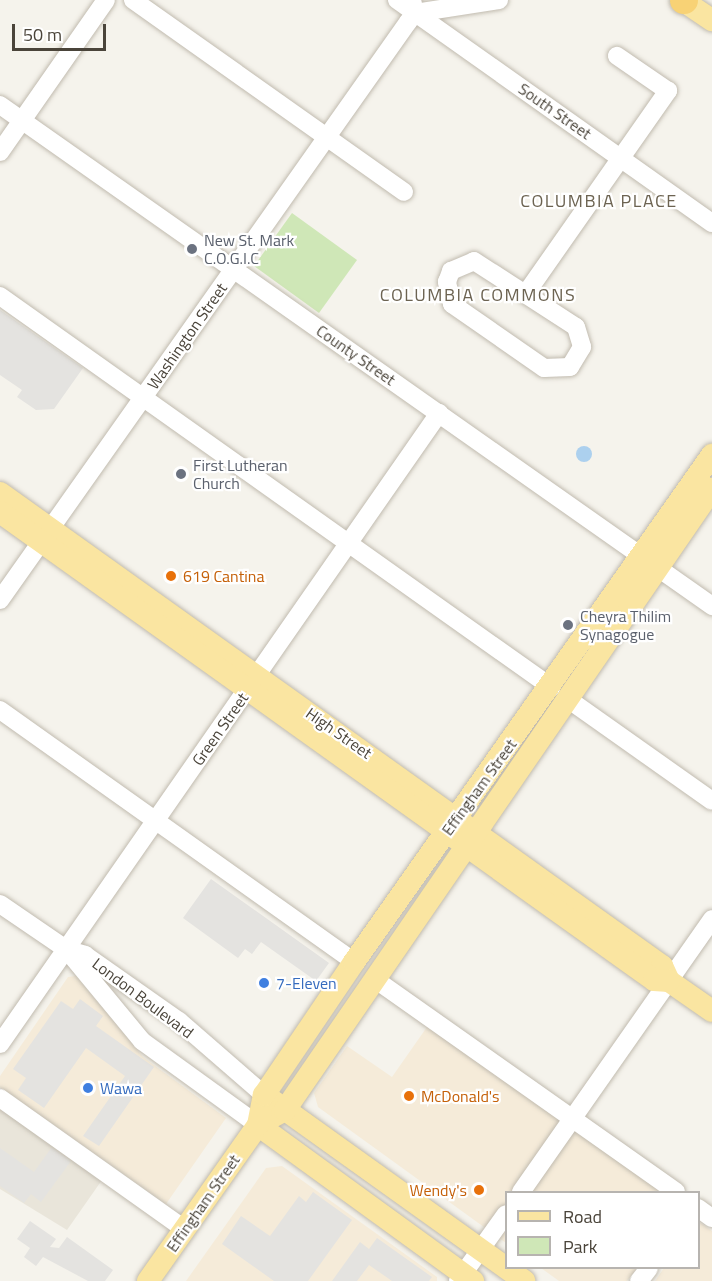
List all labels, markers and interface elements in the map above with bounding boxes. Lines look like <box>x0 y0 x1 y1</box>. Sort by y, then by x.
scale bar <box>15 12 110 50</box>
text: 50 m <box>23 21 62 48</box>
street label: South Street <box>515 79 595 143</box>
district label: COLUMBIA PLACE <box>520 190 678 212</box>
place label: New St. Mark C.O.G.I.C <box>204 230 294 268</box>
marker: New St. Mark C.O.G.I.C <box>185 242 199 256</box>
street label: Washington Street <box>143 279 231 393</box>
district label: COLUMBIA COMMONS <box>380 284 576 306</box>
street label: County Street <box>313 321 399 389</box>
place label: First Lutheran Church <box>193 455 288 493</box>
marker: First Lutheran Church <box>174 467 188 481</box>
place label: 619 Cantina <box>183 566 264 586</box>
marker: 619 Cantina <box>164 569 178 583</box>
place label: Cheyra Thilim Synagogue <box>580 606 671 644</box>
marker: Cheyra Thilim Synagogue <box>561 618 575 632</box>
street label: Green Street <box>188 689 252 769</box>
street label: High Street <box>302 703 376 763</box>
street label: Effingham Street <box>438 735 520 839</box>
street label: London Boulevard <box>89 954 197 1042</box>
place label: 7-Eleven <box>276 973 337 993</box>
marker: 7-Eleven <box>257 976 271 990</box>
place label: Wawa <box>100 1078 142 1098</box>
marker: Wawa <box>81 1081 95 1095</box>
place label: McDonald's <box>421 1086 500 1106</box>
marker: McDonald's <box>402 1089 416 1103</box>
street label: Effingham Street <box>162 1151 244 1255</box>
place label: Wendy's <box>410 1180 467 1200</box>
marker: Wendy's <box>472 1183 486 1197</box>
legend <box>505 1191 700 1269</box>
text: Road <box>563 1203 602 1230</box>
text: Park <box>563 1233 597 1260</box>

